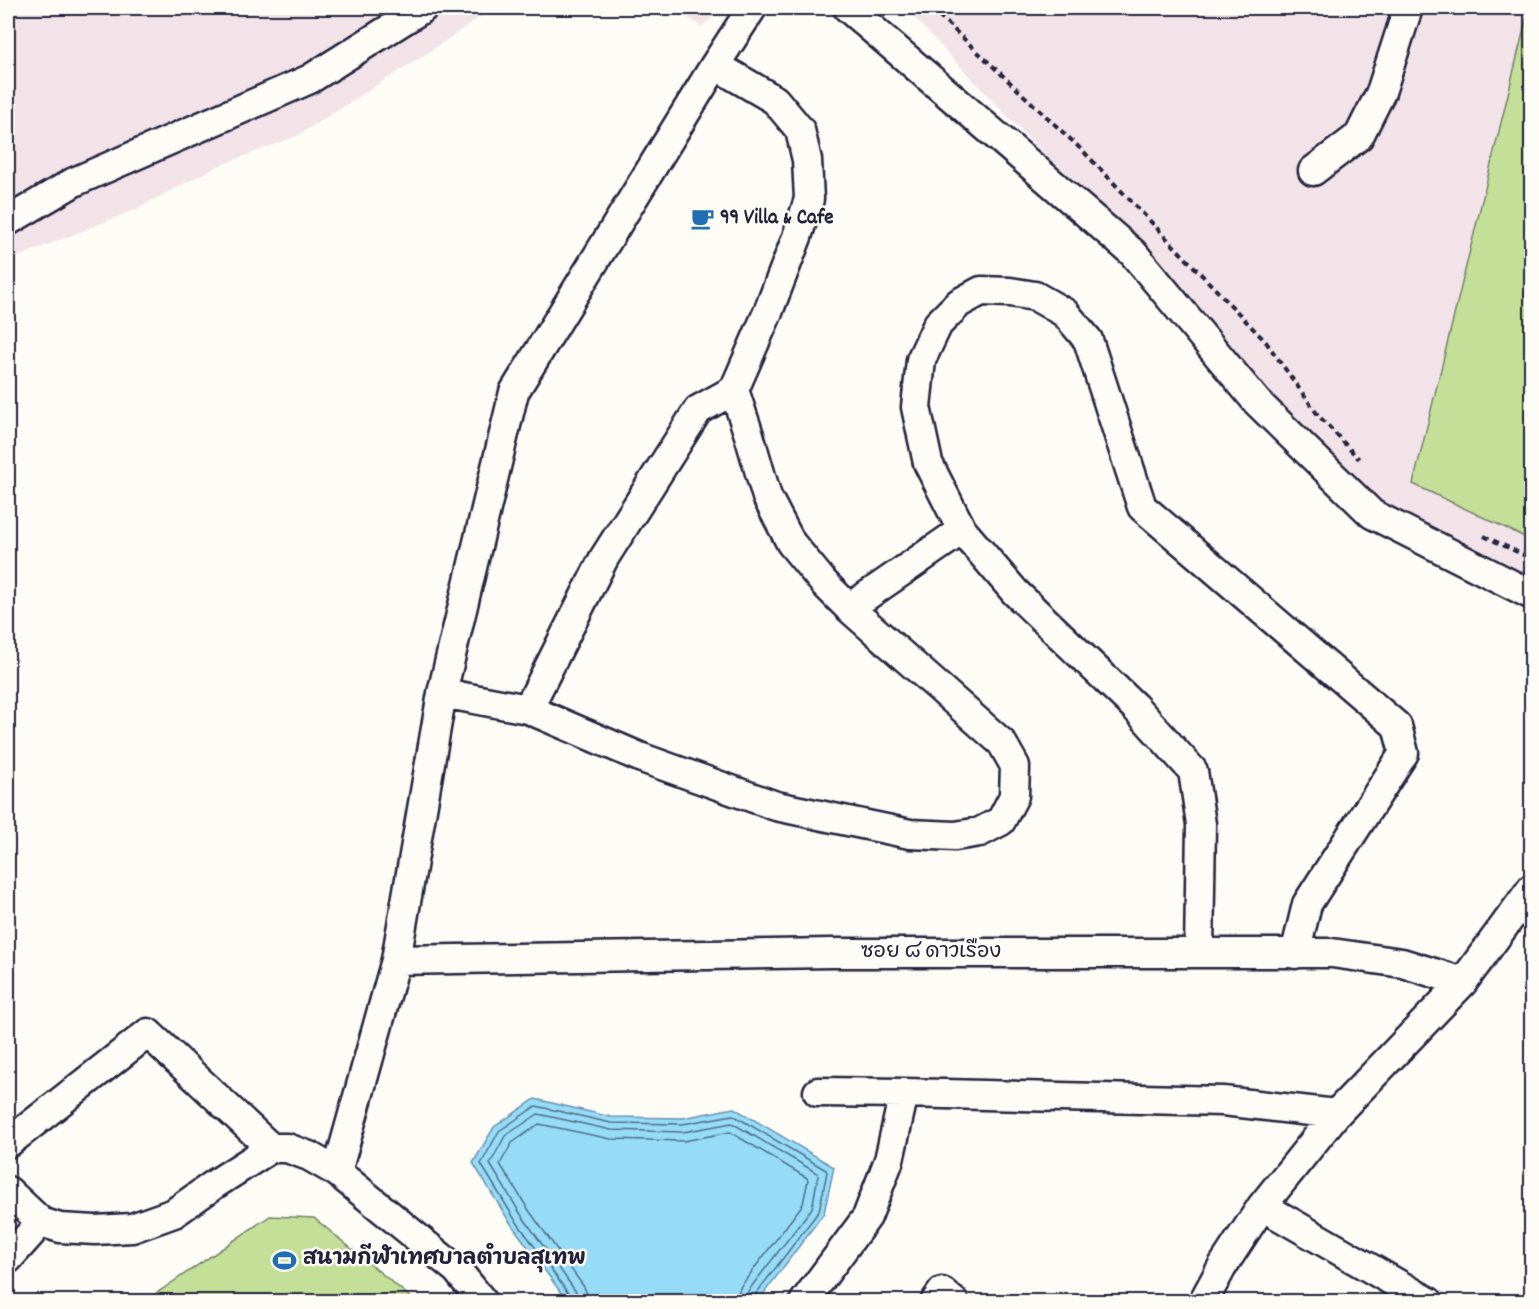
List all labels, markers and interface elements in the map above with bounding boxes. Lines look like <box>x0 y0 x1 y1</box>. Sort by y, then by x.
place label: 99 Villa & Cafe <box>720 204 834 234</box>
cafe icon: 99 Villa & Cafe <box>689 206 715 232</box>
street label: ซอย ๘ ดาวเรือง <box>861 938 1001 968</box>
place label: สนามกีฬาเทศบาลตำบลสุเทพ <box>303 1242 586 1275</box>
sports icon: สนามกีฬาเทศบาลตำบลสุเทพ <box>272 1247 298 1273</box>

